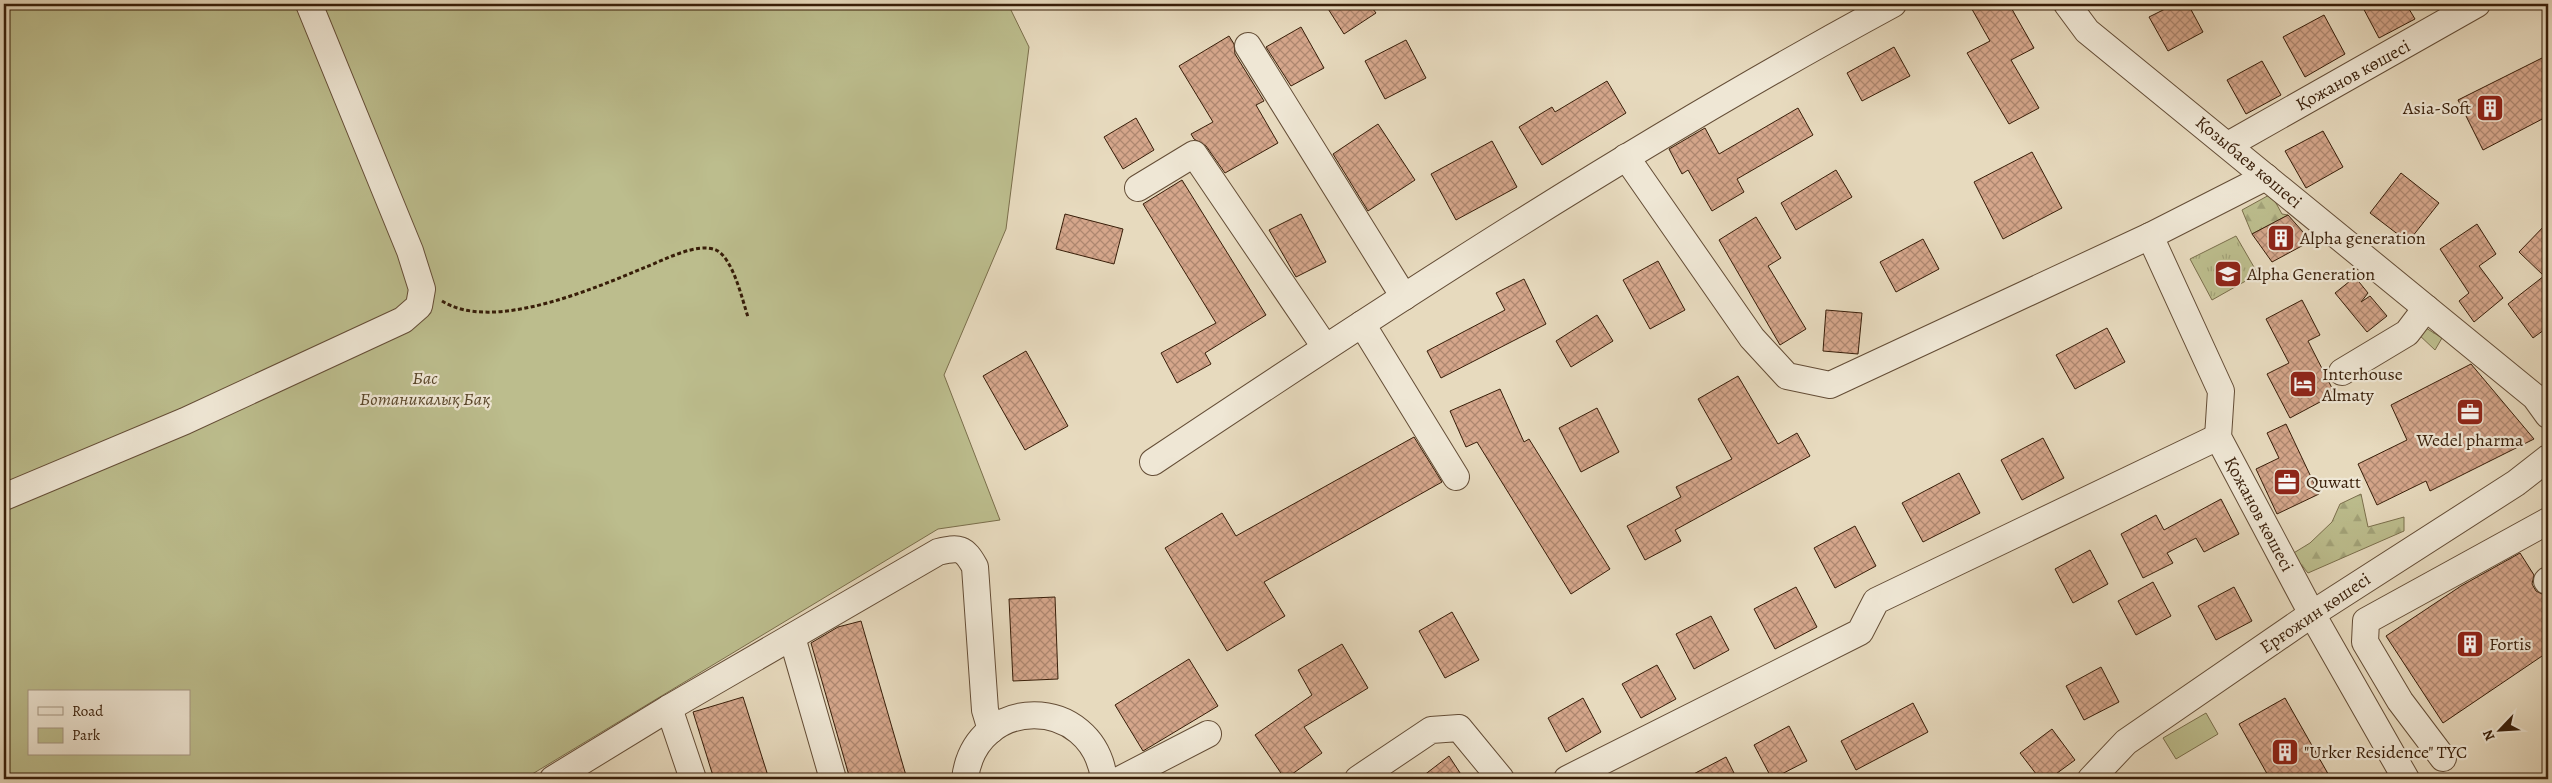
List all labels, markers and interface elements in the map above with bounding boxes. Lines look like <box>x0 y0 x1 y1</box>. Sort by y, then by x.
street label: Қожанов көшесі <box>2292 34 2414 116</box>
building icon: Asia-Soft <box>2475 93 2505 123</box>
place label: Asia-Soft <box>2402 96 2471 120</box>
street label: Қозыбаев көшесі <box>2191 110 2307 214</box>
building icon: Alpha generation <box>2266 223 2296 253</box>
place label: Alpha generation <box>2299 226 2426 250</box>
school or university icon: Alpha Generation <box>2213 259 2243 289</box>
place label: Alpha Generation <box>2246 262 2375 286</box>
place label: Interhouse Almaty <box>2321 362 2403 407</box>
park label: Бас Ботаникалық Бақ <box>360 366 490 411</box>
hotel icon: Interhouse Almaty <box>2288 369 2318 399</box>
office icon: Wedel pharma <box>2455 397 2485 427</box>
place label: Wedel pharma <box>2416 428 2524 452</box>
street label: Қожанов көшесі <box>2219 452 2299 576</box>
office icon: Quwatt <box>2272 467 2302 497</box>
place label: Quwatt <box>2306 470 2361 494</box>
street label: Ерғожин көшесі <box>2255 567 2375 659</box>
building icon: Fortis <box>2455 629 2485 659</box>
place label: Fortis <box>2489 632 2532 656</box>
legend <box>28 690 190 756</box>
text: Road <box>72 701 104 721</box>
north arrow <box>2474 706 2524 756</box>
text: Park <box>72 725 101 745</box>
text: N <box>2478 727 2499 744</box>
building icon: "Urker Residence" ТҮС <box>2270 737 2300 767</box>
place label: "Urker Residence" ТҮС <box>2304 740 2467 764</box>

